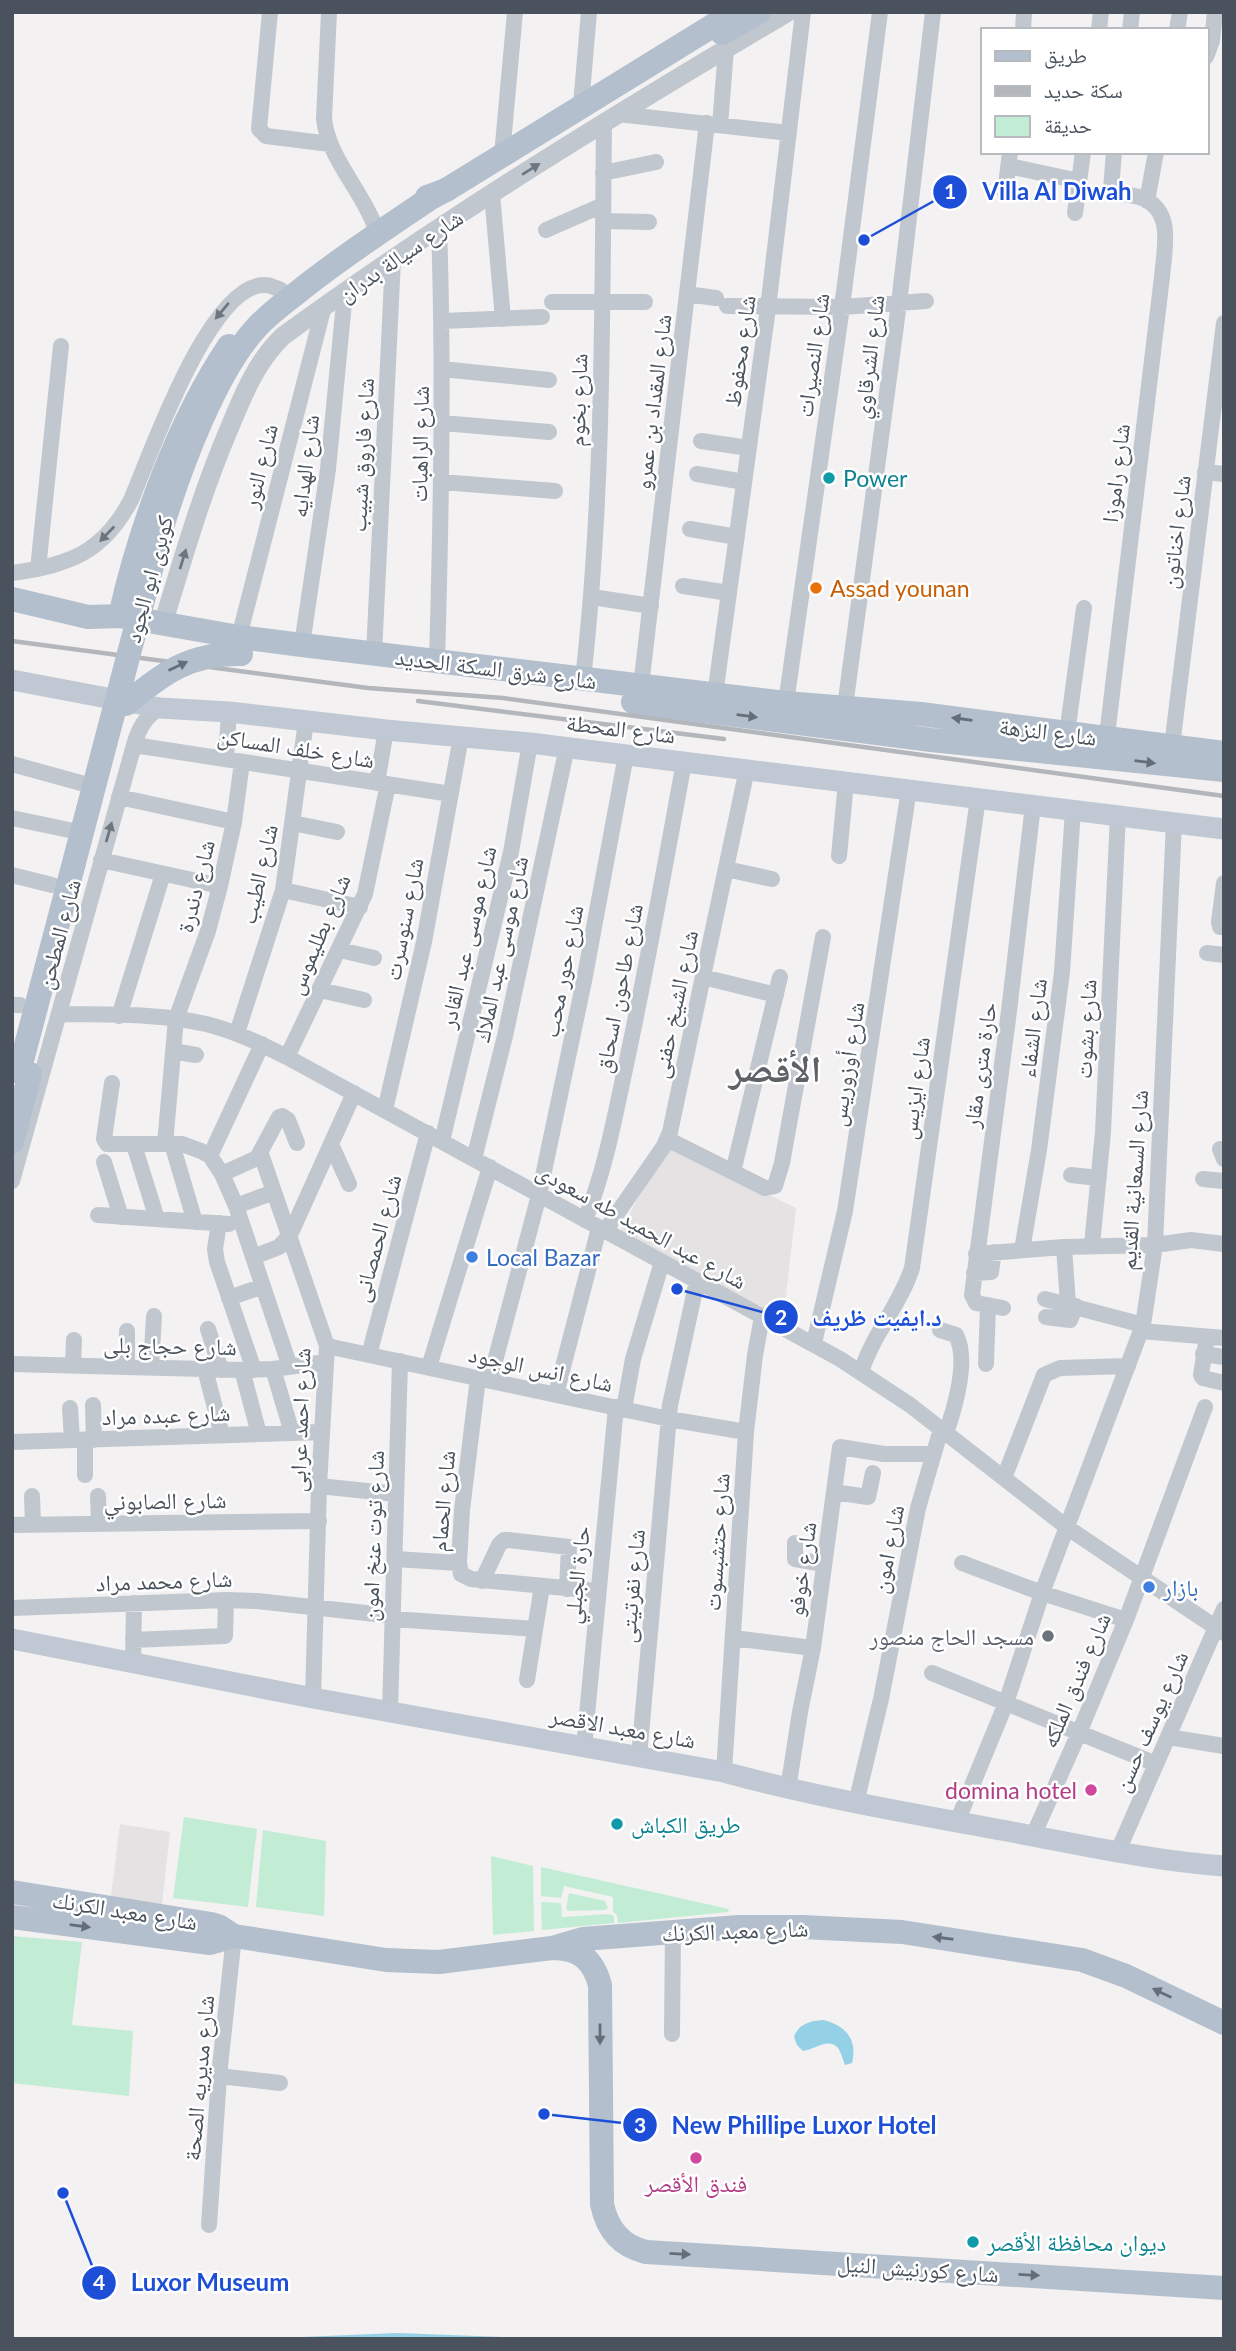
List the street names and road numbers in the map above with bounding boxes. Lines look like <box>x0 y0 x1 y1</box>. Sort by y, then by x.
street label: شارع سيالة بدران <box>332 203 469 309</box>
street label: شارع النصيرات <box>789 291 837 419</box>
street label: شارع محفوظ <box>717 293 763 409</box>
street label: شارع الشرقاوي <box>846 293 895 421</box>
street label: شارع المقداد بن عمرو <box>627 312 679 492</box>
street label: شارع بخوم <box>561 353 596 447</box>
street label: شارع فاروق شبيب <box>343 377 381 533</box>
street label: شارع الراهبات <box>404 385 436 503</box>
street label: شارع الهدايه <box>284 413 326 519</box>
street label: شارع النور <box>235 421 285 513</box>
street label: شارع راموزا <box>1095 422 1137 524</box>
street label: شارع اخناتون <box>1154 474 1198 591</box>
street label: كوبرى ابو الجود <box>118 512 179 646</box>
street label: شارع شرق السكة الحديد <box>394 642 598 696</box>
street label: شارع المحطة <box>565 707 677 751</box>
street label: شارع النزهة <box>997 711 1098 753</box>
street label: شارع خلف المساكن <box>215 721 376 775</box>
street label: شارع الطيب <box>233 821 285 927</box>
street label: شارع دندرة <box>170 837 222 936</box>
street label: شارع موسى عبد القادر <box>432 843 504 1032</box>
street label: شارع موسى عبد الملاك <box>467 853 535 1045</box>
street label: شارع سنوسرت <box>377 855 431 983</box>
street label: شارع بطليموس <box>280 870 358 999</box>
street label: شارع المطحن <box>30 876 88 993</box>
street label: شارع طاحون اسحاق <box>588 901 650 1075</box>
street label: شارع حور محب <box>535 902 591 1040</box>
street label: شارع الشيخ حفنى <box>645 927 705 1081</box>
street label: شارع الشفاء <box>1012 977 1054 1080</box>
street label: شارع بشوت <box>1068 978 1104 1080</box>
street label: شارع أوزوريس <box>822 1000 872 1129</box>
street label: حارة مترى مقار <box>956 1000 1003 1131</box>
street label: شارع ايزيس <box>893 1035 937 1141</box>
street label: شارع السمعانية القديم <box>1113 1089 1156 1272</box>
street label: شارع عبد الحميد طه سعودى <box>531 1156 752 1296</box>
street label: شارع الحمصانى <box>346 1171 408 1305</box>
street label: شارع حجاج بلى <box>103 1330 237 1362</box>
street label: شارع انس الوجود <box>466 1339 616 1399</box>
street label: شارع احمد عرابى <box>282 1347 318 1493</box>
street label: شارع عبده مراد <box>101 1398 231 1432</box>
street label: شارع الحمام <box>424 1449 463 1553</box>
street label: شارع توت عنخ امون <box>355 1450 391 1622</box>
street label: شارع حتشبسوت <box>697 1472 737 1612</box>
street label: شارع الصابوني <box>103 1485 227 1521</box>
street label: شارع امون <box>865 1502 911 1596</box>
street label: شارع خوفو <box>780 1520 823 1618</box>
street label: حارة الجبلي <box>557 1525 601 1626</box>
street label: شارع نفرتيتى <box>612 1528 652 1644</box>
street label: شارع محمد مراد <box>95 1564 233 1598</box>
street label: شارع فندق الملكه <box>1034 1608 1118 1753</box>
street label: شارع يوسف حسن <box>1106 1646 1195 1797</box>
street label: شارع معبد الاقصر <box>547 1700 698 1756</box>
street label: شارع معبد الكرنك <box>50 1885 200 1937</box>
street label: شارع معبد الكرنك <box>661 1913 809 1949</box>
street label: شارع مديريه الصحة <box>177 1994 221 2162</box>
street label: شارع كورنيش النيل <box>836 2248 1000 2290</box>

